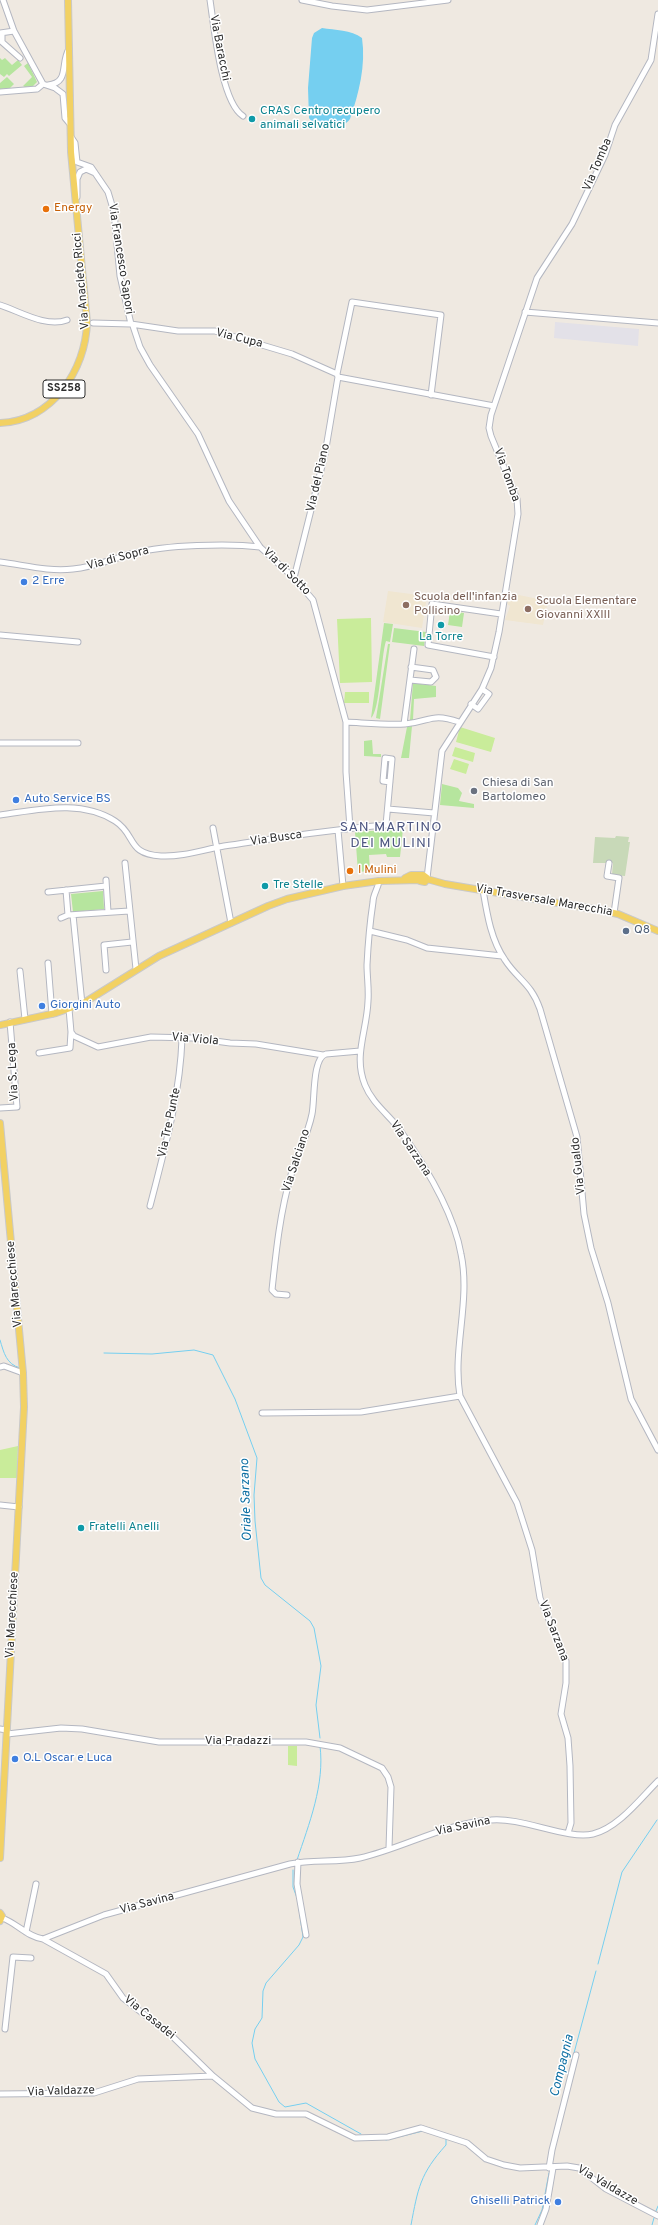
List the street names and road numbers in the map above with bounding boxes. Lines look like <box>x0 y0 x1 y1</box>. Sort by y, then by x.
street label: Via Baracchi <box>206 14 232 82</box>
street label: Via Tomba <box>580 136 616 194</box>
street label: Via Francesco Sapori <box>104 202 136 316</box>
street label: Via Anacleto Ricci <box>71 232 93 330</box>
street label: Via Cupa <box>214 326 264 352</box>
road number: SS258 <box>43 380 85 398</box>
street label: Via del Piano <box>304 442 334 514</box>
street label: Via Tomba <box>490 446 522 504</box>
street label: Via di Sopra <box>85 544 151 574</box>
street label: Via di Sotto <box>259 545 313 599</box>
street label: Via Busca <box>249 828 303 850</box>
street label: Via Trasversale Marecchia <box>475 882 613 920</box>
street label: Via Viola <box>171 1031 219 1049</box>
street label: Via S. Lega <box>5 1042 23 1102</box>
street label: Via Tre Punte <box>156 1087 184 1159</box>
street label: Via Sarzana <box>386 1119 434 1179</box>
street label: Via Salciano <box>280 1127 314 1195</box>
street label: Via Gualdo <box>569 1136 589 1196</box>
street label: Via Marecchiese <box>4 1240 26 1328</box>
street label: Via Marecchiese <box>4 1571 22 1659</box>
street label: Via Sarzana <box>535 1599 571 1663</box>
street label: Via Pradazzi <box>205 1735 271 1749</box>
street label: Via Savina <box>434 1814 492 1840</box>
street label: Via Savina <box>118 1890 176 1918</box>
street label: Via Casadei <box>120 1993 178 2043</box>
street label: Via Valdazze <box>27 2084 95 2100</box>
street label: Via Valdazze <box>574 2163 640 2209</box>

